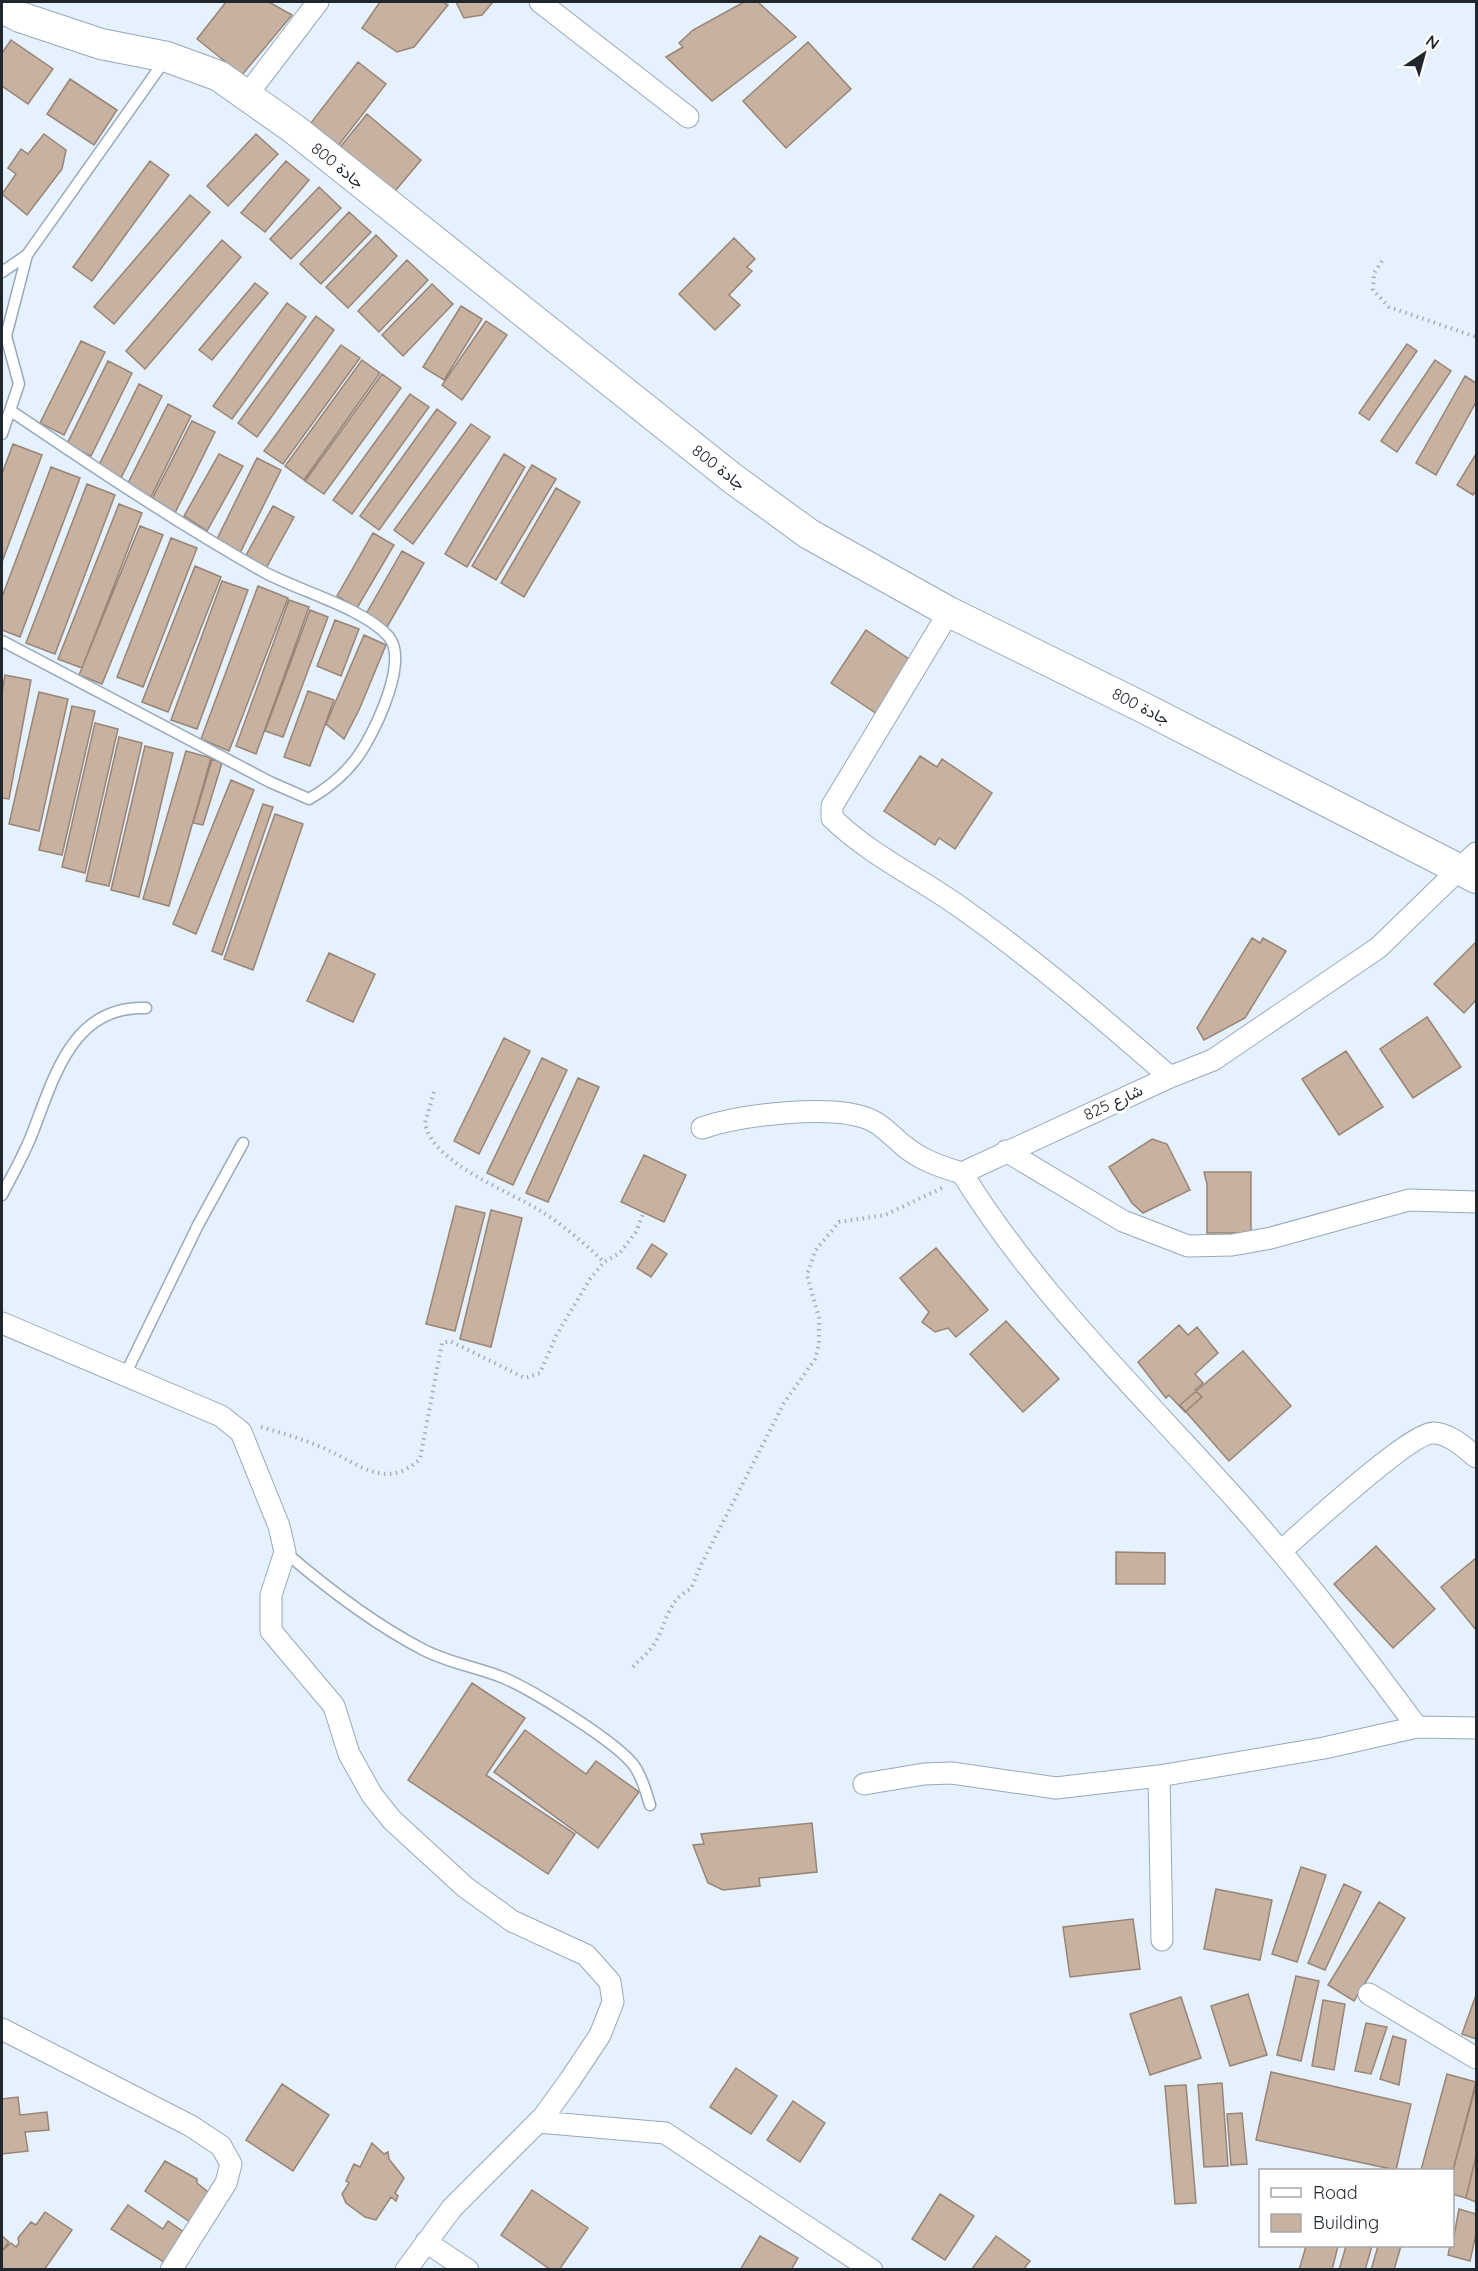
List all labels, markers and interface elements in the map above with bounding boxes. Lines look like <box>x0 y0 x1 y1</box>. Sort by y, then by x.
north arrow <box>1394 24 1454 84</box>
text: N <box>1422 30 1443 53</box>
street label: جادة 800 <box>308 138 369 192</box>
street label: جادة 800 <box>688 440 750 494</box>
street label: جادة 800 <box>1109 683 1173 729</box>
street label: شارع 825 <box>1080 1080 1147 1126</box>
legend <box>1259 2169 1454 2247</box>
text: Road <box>1313 2181 1358 2204</box>
text: Building <box>1313 2211 1379 2234</box>

